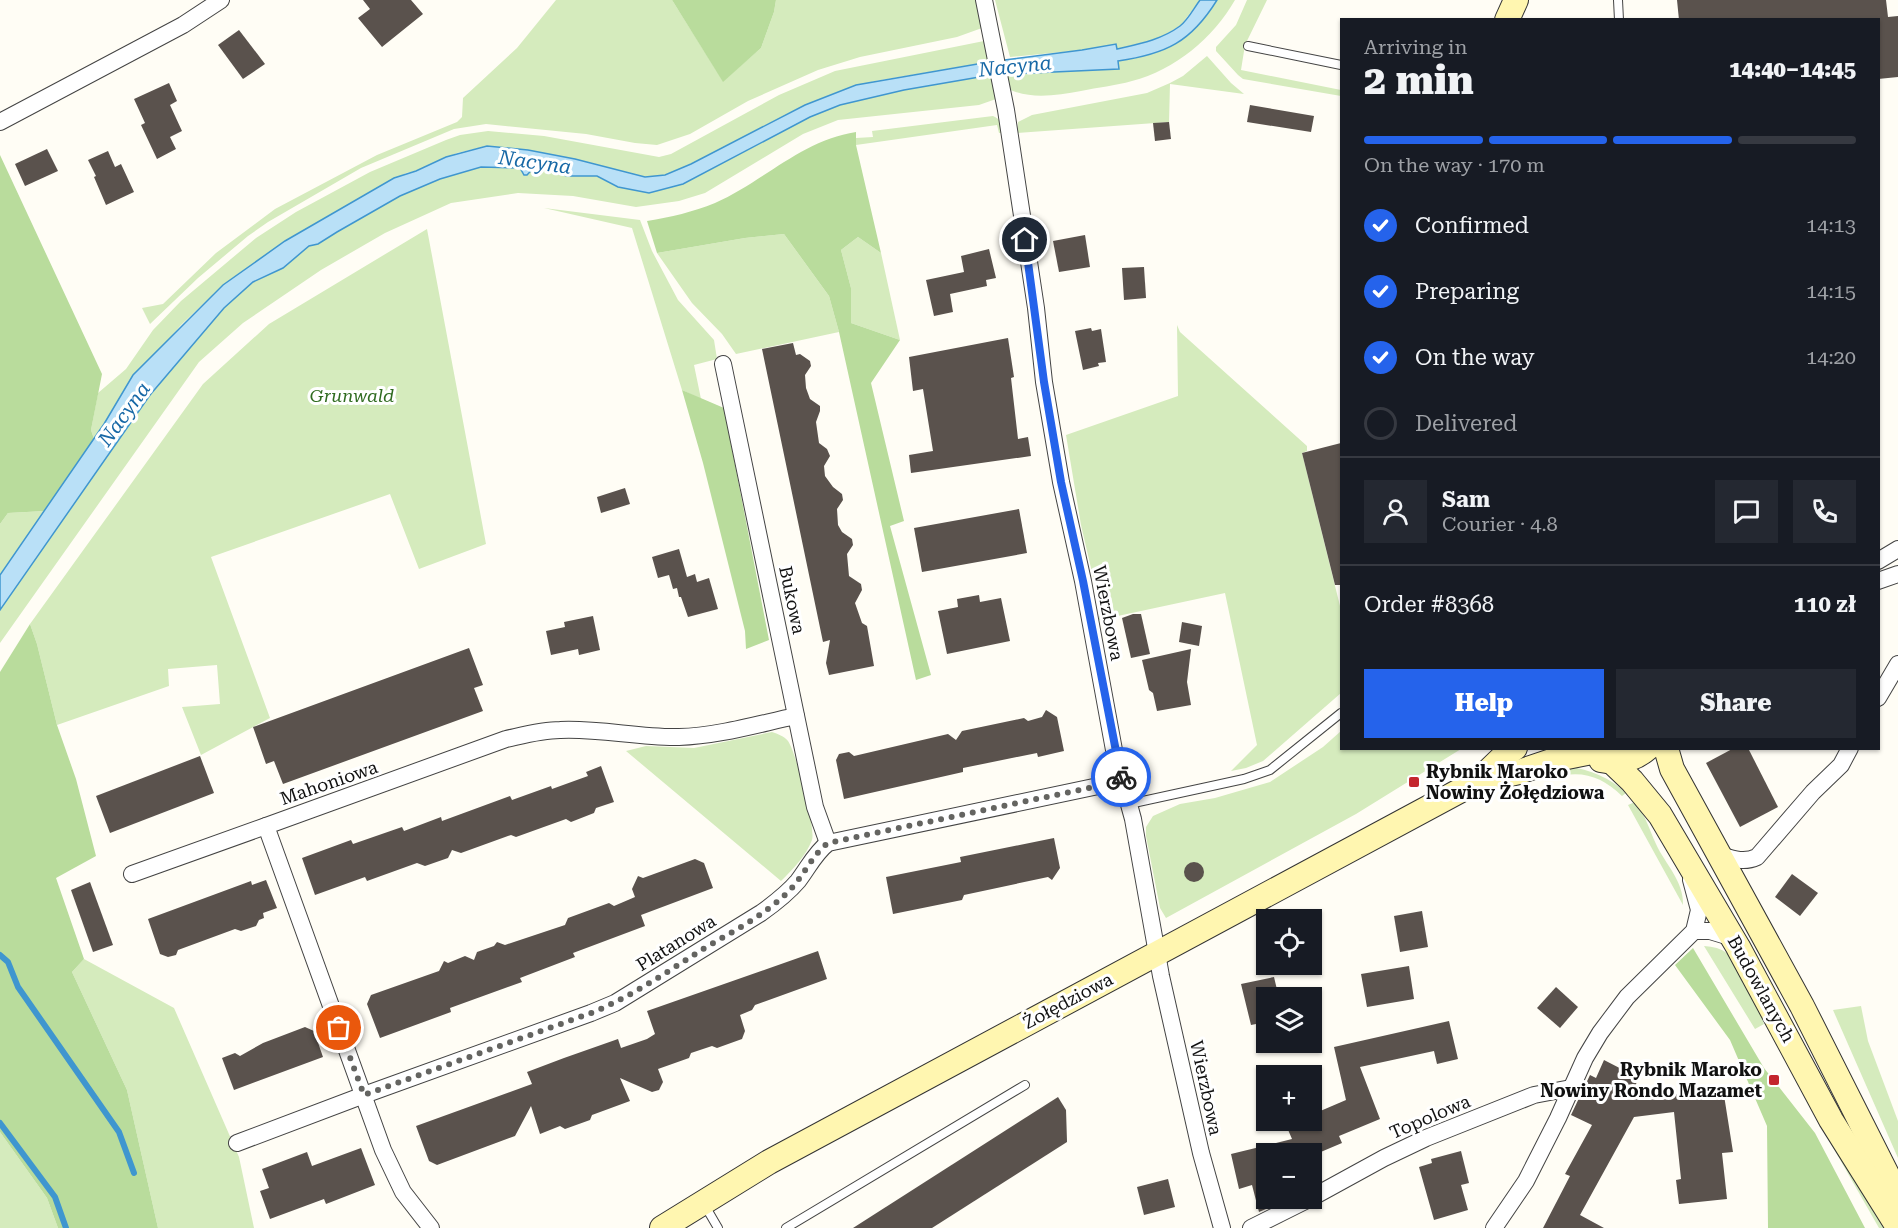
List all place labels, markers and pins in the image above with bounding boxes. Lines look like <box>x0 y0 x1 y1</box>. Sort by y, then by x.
pin <box>999 214 1050 265</box>
place label: Rybnik Maroko Nowiny Żołędziowa <box>1426 761 1605 803</box>
marker: Rybnik Maroko Nowiny Żołędziowa <box>1407 775 1421 789</box>
pin <box>313 1002 364 1053</box>
place label: Rybnik Maroko Nowiny Rondo Mazamet <box>1540 1059 1762 1101</box>
marker: Rybnik Maroko Nowiny Rondo Mazamet <box>1767 1073 1781 1087</box>

